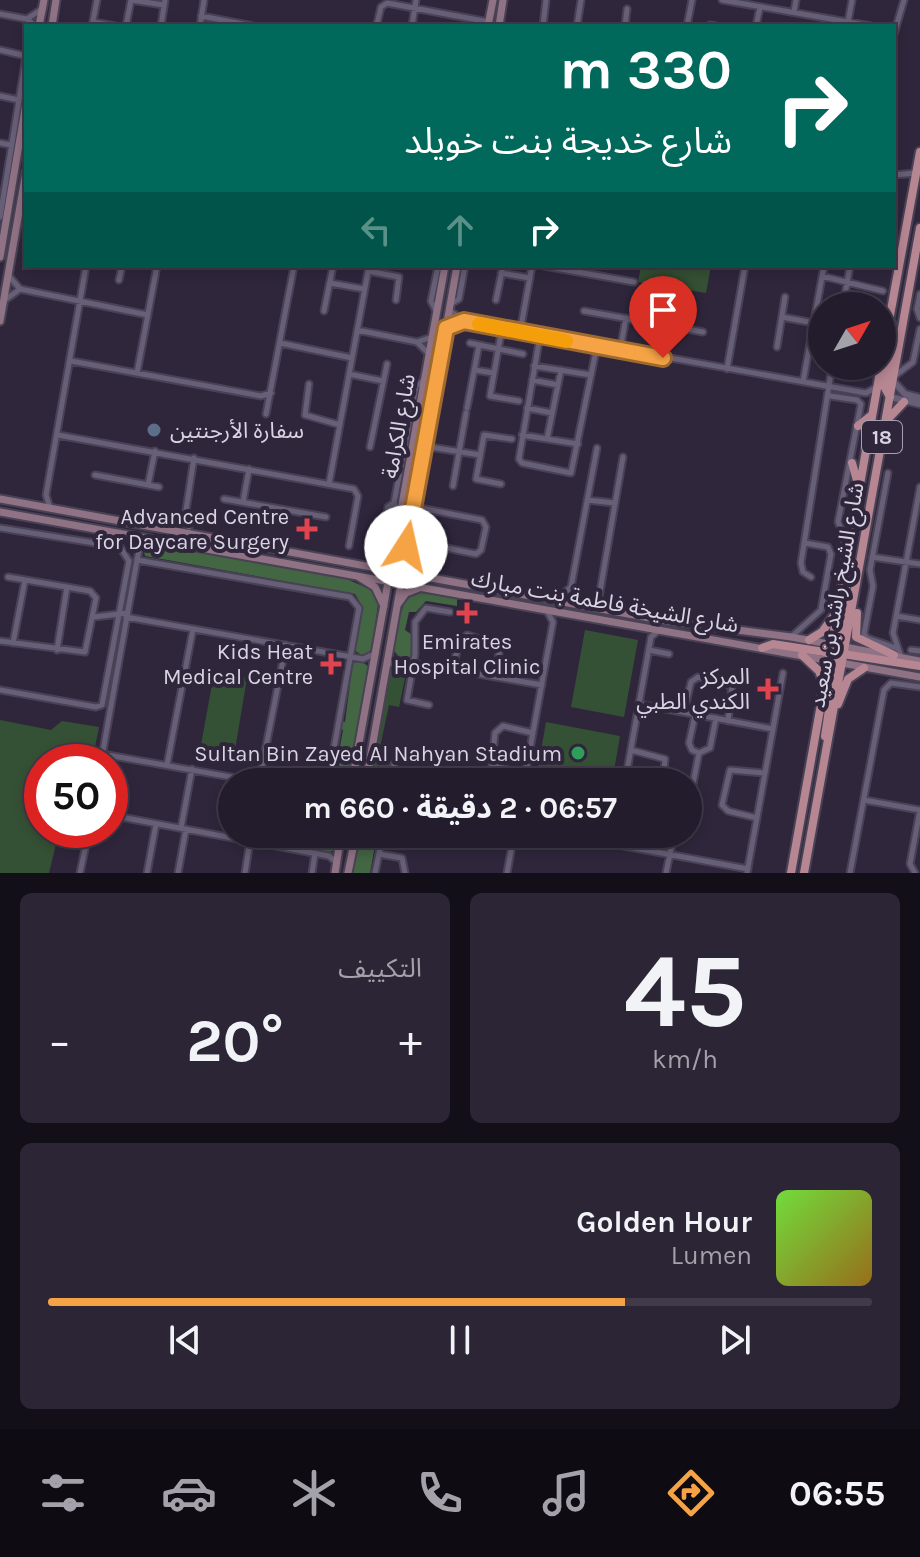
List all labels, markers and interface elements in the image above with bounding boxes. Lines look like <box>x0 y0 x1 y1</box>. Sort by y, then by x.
text: 330 m <box>560 37 732 102</box>
icon: right <box>760 56 864 160</box>
text: شارع خديجة بنت خويلد <box>404 120 732 162</box>
icon: left <box>354 208 398 252</box>
icon: ahead <box>438 208 482 252</box>
icon: right <box>522 208 566 252</box>
pin <box>629 276 697 358</box>
icon: arrive <box>641 288 685 332</box>
north arrow <box>808 292 896 380</box>
map controls <box>808 292 896 380</box>
street label: شارع الكرامة <box>377 372 424 481</box>
place label: سفارة الأرجنتين <box>170 418 304 444</box>
marker: سفارة الأرجنتين <box>145 421 163 439</box>
road number: 18 <box>862 421 902 453</box>
street label: شارع الشيخ راشد بن سعيد <box>804 481 873 710</box>
place label: Advanced Centre for Daycare Surgery <box>95 504 289 555</box>
position arrow <box>364 505 448 589</box>
marker: Advanced Centre for Daycare Surgery <box>296 518 318 540</box>
street label: شارع الشيخة فاطمة بنت مبارك <box>469 566 740 641</box>
marker: Emirates Hospital Clinic <box>456 602 478 624</box>
place label: Emirates Hospital Clinic <box>394 629 540 680</box>
place label: Kids Heat Medical Centre <box>163 639 313 690</box>
marker: Kids Heat Medical Centre <box>320 653 342 675</box>
place label: المركز الكندي الطبي <box>636 664 750 718</box>
marker: المركز الكندي الطبي <box>757 678 779 700</box>
place label: Sultan Bin Zayed Al Nahyan Stadium <box>194 741 562 767</box>
speed limit sign: 50 <box>24 744 128 848</box>
marker: Sultan Bin Zayed Al Nahyan Stadium <box>569 744 587 762</box>
text: 06:57 · 2 دقيقة · 660 m <box>303 790 617 826</box>
text: 45 <box>624 931 746 1052</box>
text: التكييف <box>338 953 422 984</box>
text: 20° <box>186 1006 284 1076</box>
text: − <box>48 1016 71 1067</box>
text: + <box>399 1016 422 1067</box>
text: km/h <box>652 1044 718 1075</box>
text: Golden Hour <box>576 1204 752 1240</box>
text: Lumen <box>671 1240 752 1271</box>
icon: previous <box>163 1318 207 1362</box>
icon: pause <box>438 1318 482 1362</box>
icon: next <box>713 1318 757 1362</box>
icon: filters <box>35 1465 91 1521</box>
icon: car <box>161 1465 217 1521</box>
icon: climate <box>286 1465 342 1521</box>
icon: phone <box>412 1465 468 1521</box>
icon: music <box>538 1465 594 1521</box>
icon: directions <box>663 1465 719 1521</box>
text: 06:55 <box>789 1472 885 1514</box>

